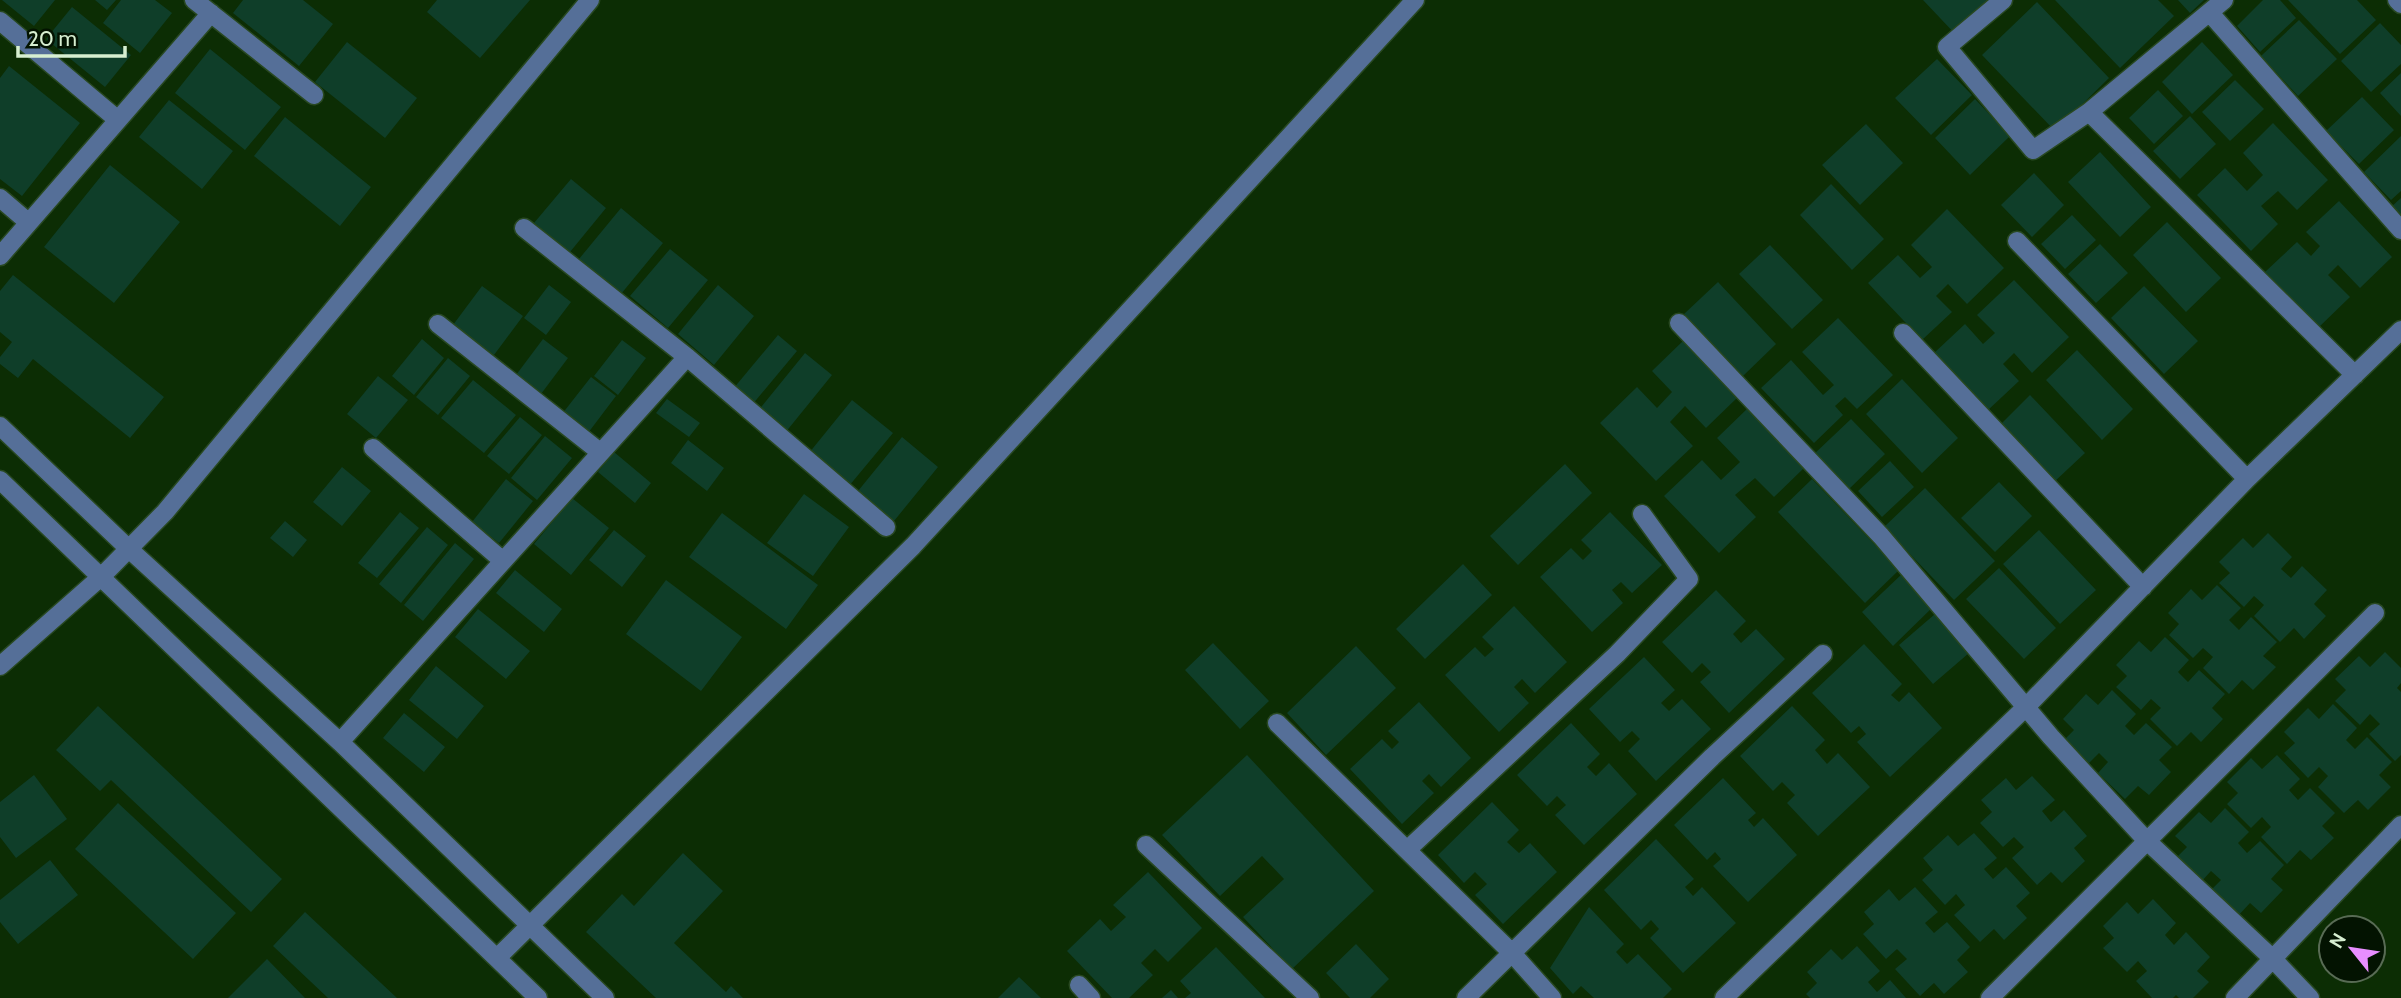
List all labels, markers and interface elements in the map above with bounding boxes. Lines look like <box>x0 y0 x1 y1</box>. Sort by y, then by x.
scale bar <box>18 14 124 58</box>
text: 20 m <box>28 26 77 51</box>
north arrow <box>2317 914 2387 984</box>
text: N <box>2324 929 2351 952</box>

